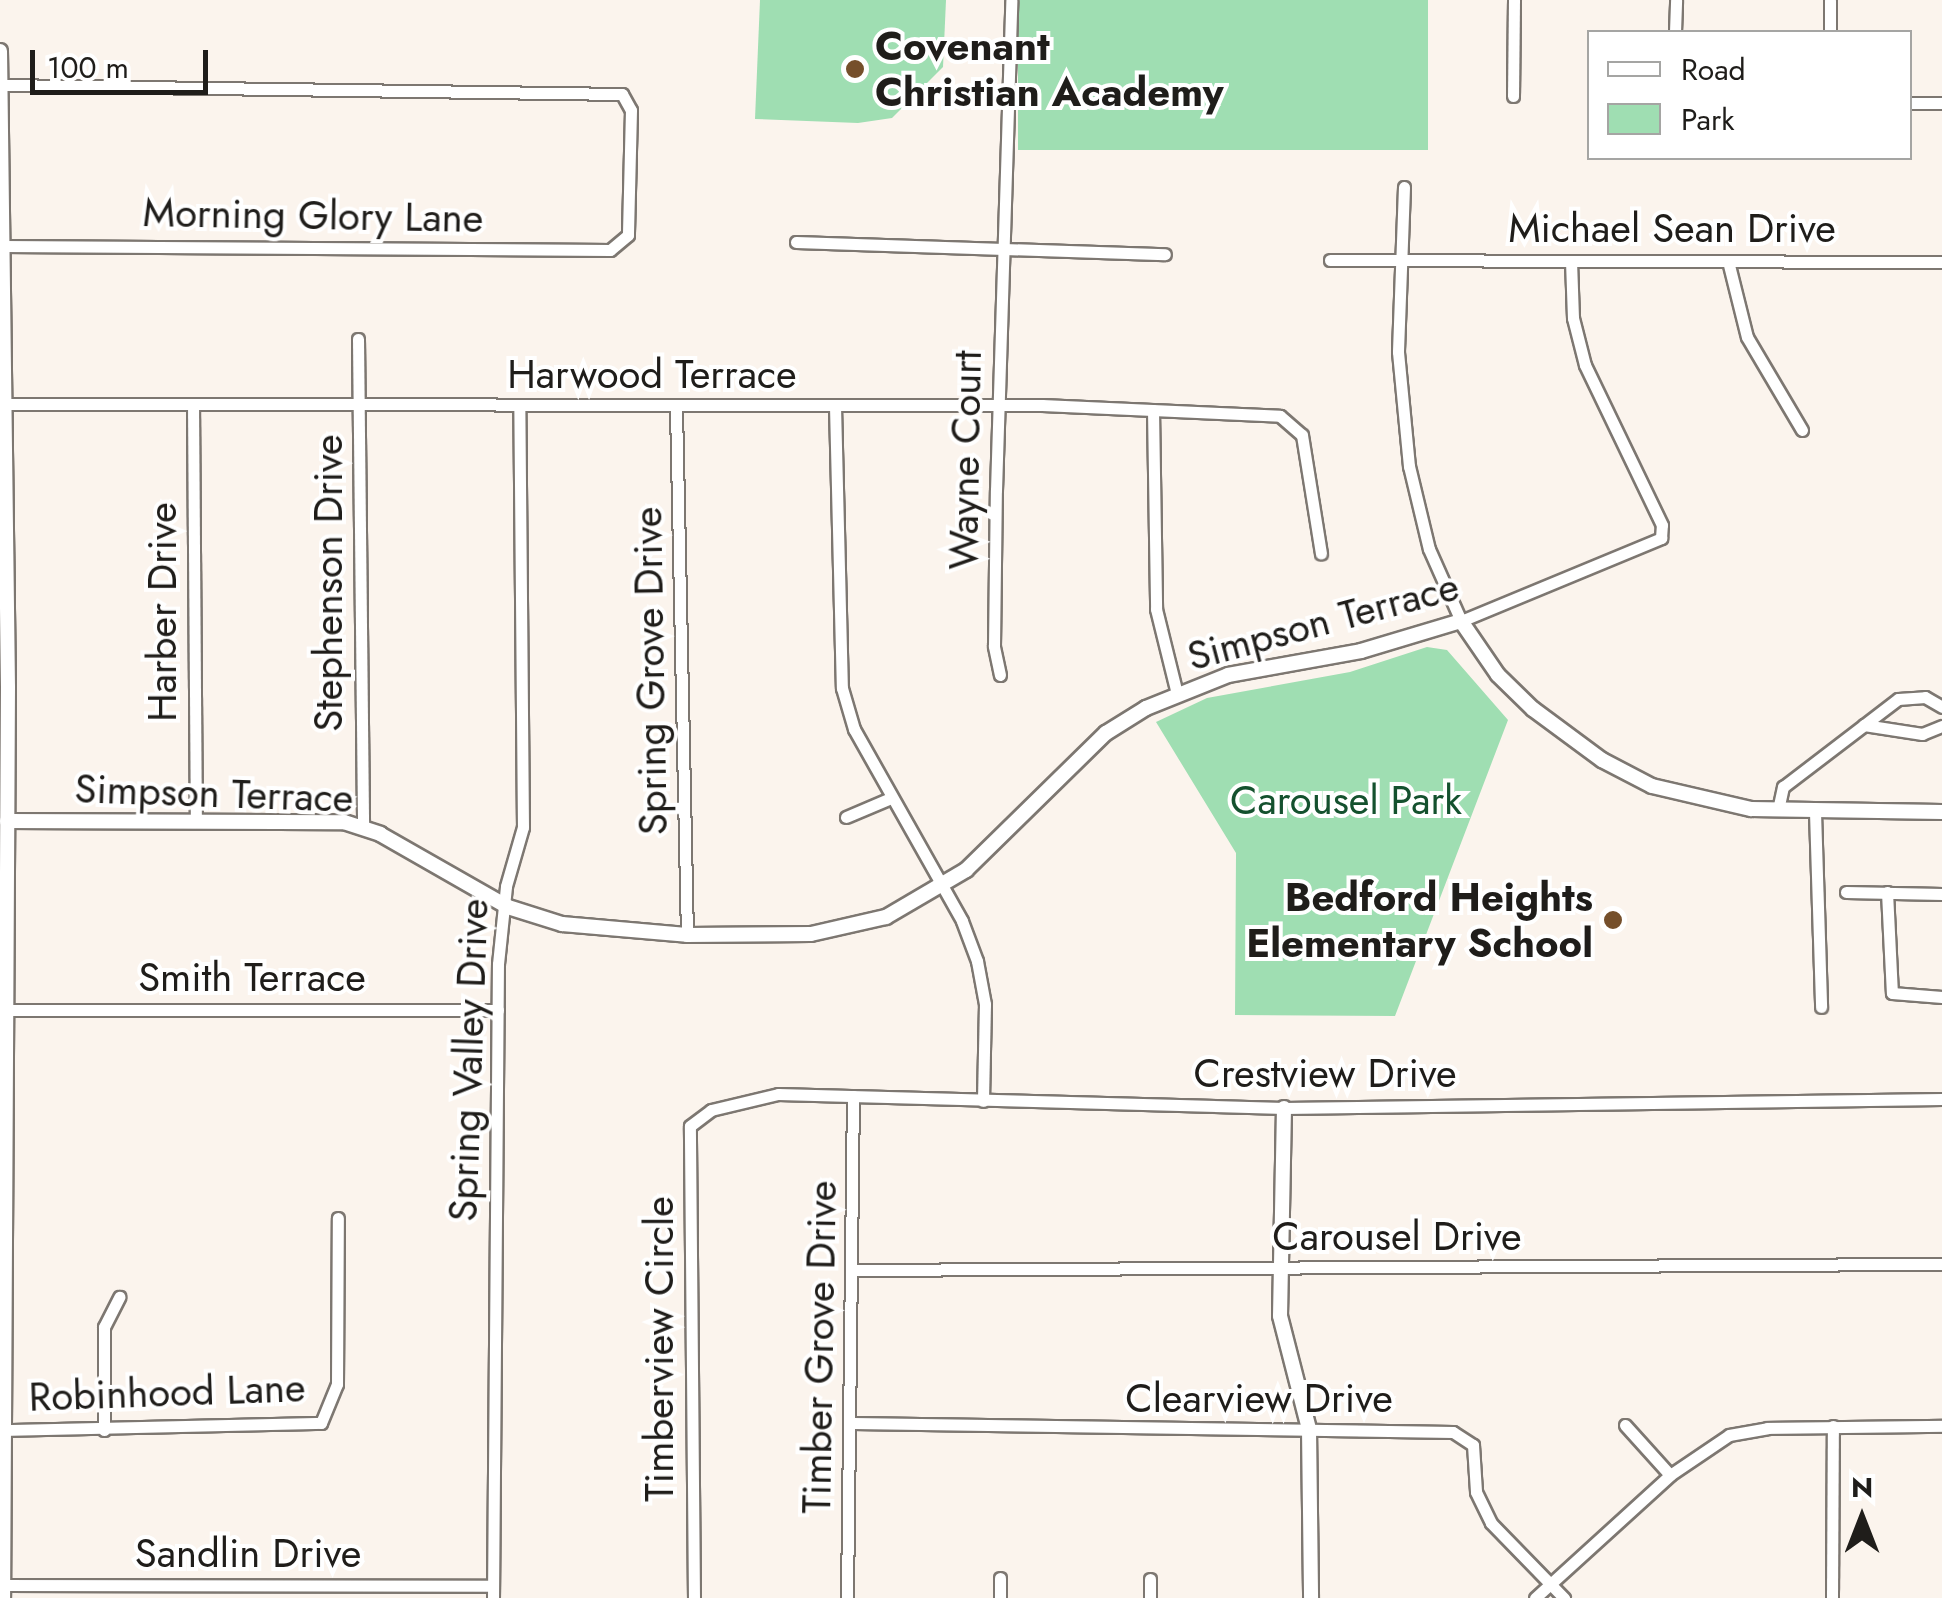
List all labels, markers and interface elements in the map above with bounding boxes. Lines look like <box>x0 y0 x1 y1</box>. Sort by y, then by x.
place label: Covenant Christian Academy <box>875 22 1224 116</box>
scale bar <box>35 30 212 92</box>
legend <box>1587 30 1912 160</box>
text: 100 m <box>47 46 129 89</box>
text: Road <box>1681 48 1746 91</box>
marker: Covenant Christian Academy <box>844 58 866 80</box>
text: Park <box>1681 98 1734 141</box>
street label: Morning Glory Lane <box>142 188 484 242</box>
street label: Michael Sean Drive <box>1508 204 1836 252</box>
street label: Harwood Terrace <box>507 350 797 398</box>
street label: Wayne Court <box>939 350 991 570</box>
street label: Stephenson Drive <box>304 434 352 732</box>
street label: Harber Drive <box>138 502 186 722</box>
street label: Spring Grove Drive <box>623 506 677 836</box>
street label: Simpson Terrace <box>1182 562 1464 680</box>
street label: Simpson Terrace <box>74 764 354 822</box>
park label: Carousel Park <box>1230 776 1462 824</box>
place label: Bedford Heights Elementary School <box>1246 873 1593 967</box>
street label: Spring Valley Drive <box>438 898 498 1222</box>
marker: Bedford Heights Elementary School <box>1602 909 1624 931</box>
street label: Smith Terrace <box>138 953 366 1001</box>
street label: Crestview Drive <box>1194 1049 1456 1097</box>
street label: Timber Grove Drive <box>792 1180 846 1514</box>
street label: Timberview Circle <box>635 1196 683 1502</box>
street label: Carousel Drive <box>1272 1212 1522 1260</box>
street label: Robinhood Lane <box>28 1363 306 1421</box>
street label: Clearview Drive <box>1125 1374 1393 1422</box>
text: N <box>1851 1467 1873 1508</box>
north arrow <box>1812 1468 1912 1568</box>
street label: Sandlin Drive <box>135 1529 361 1577</box>

